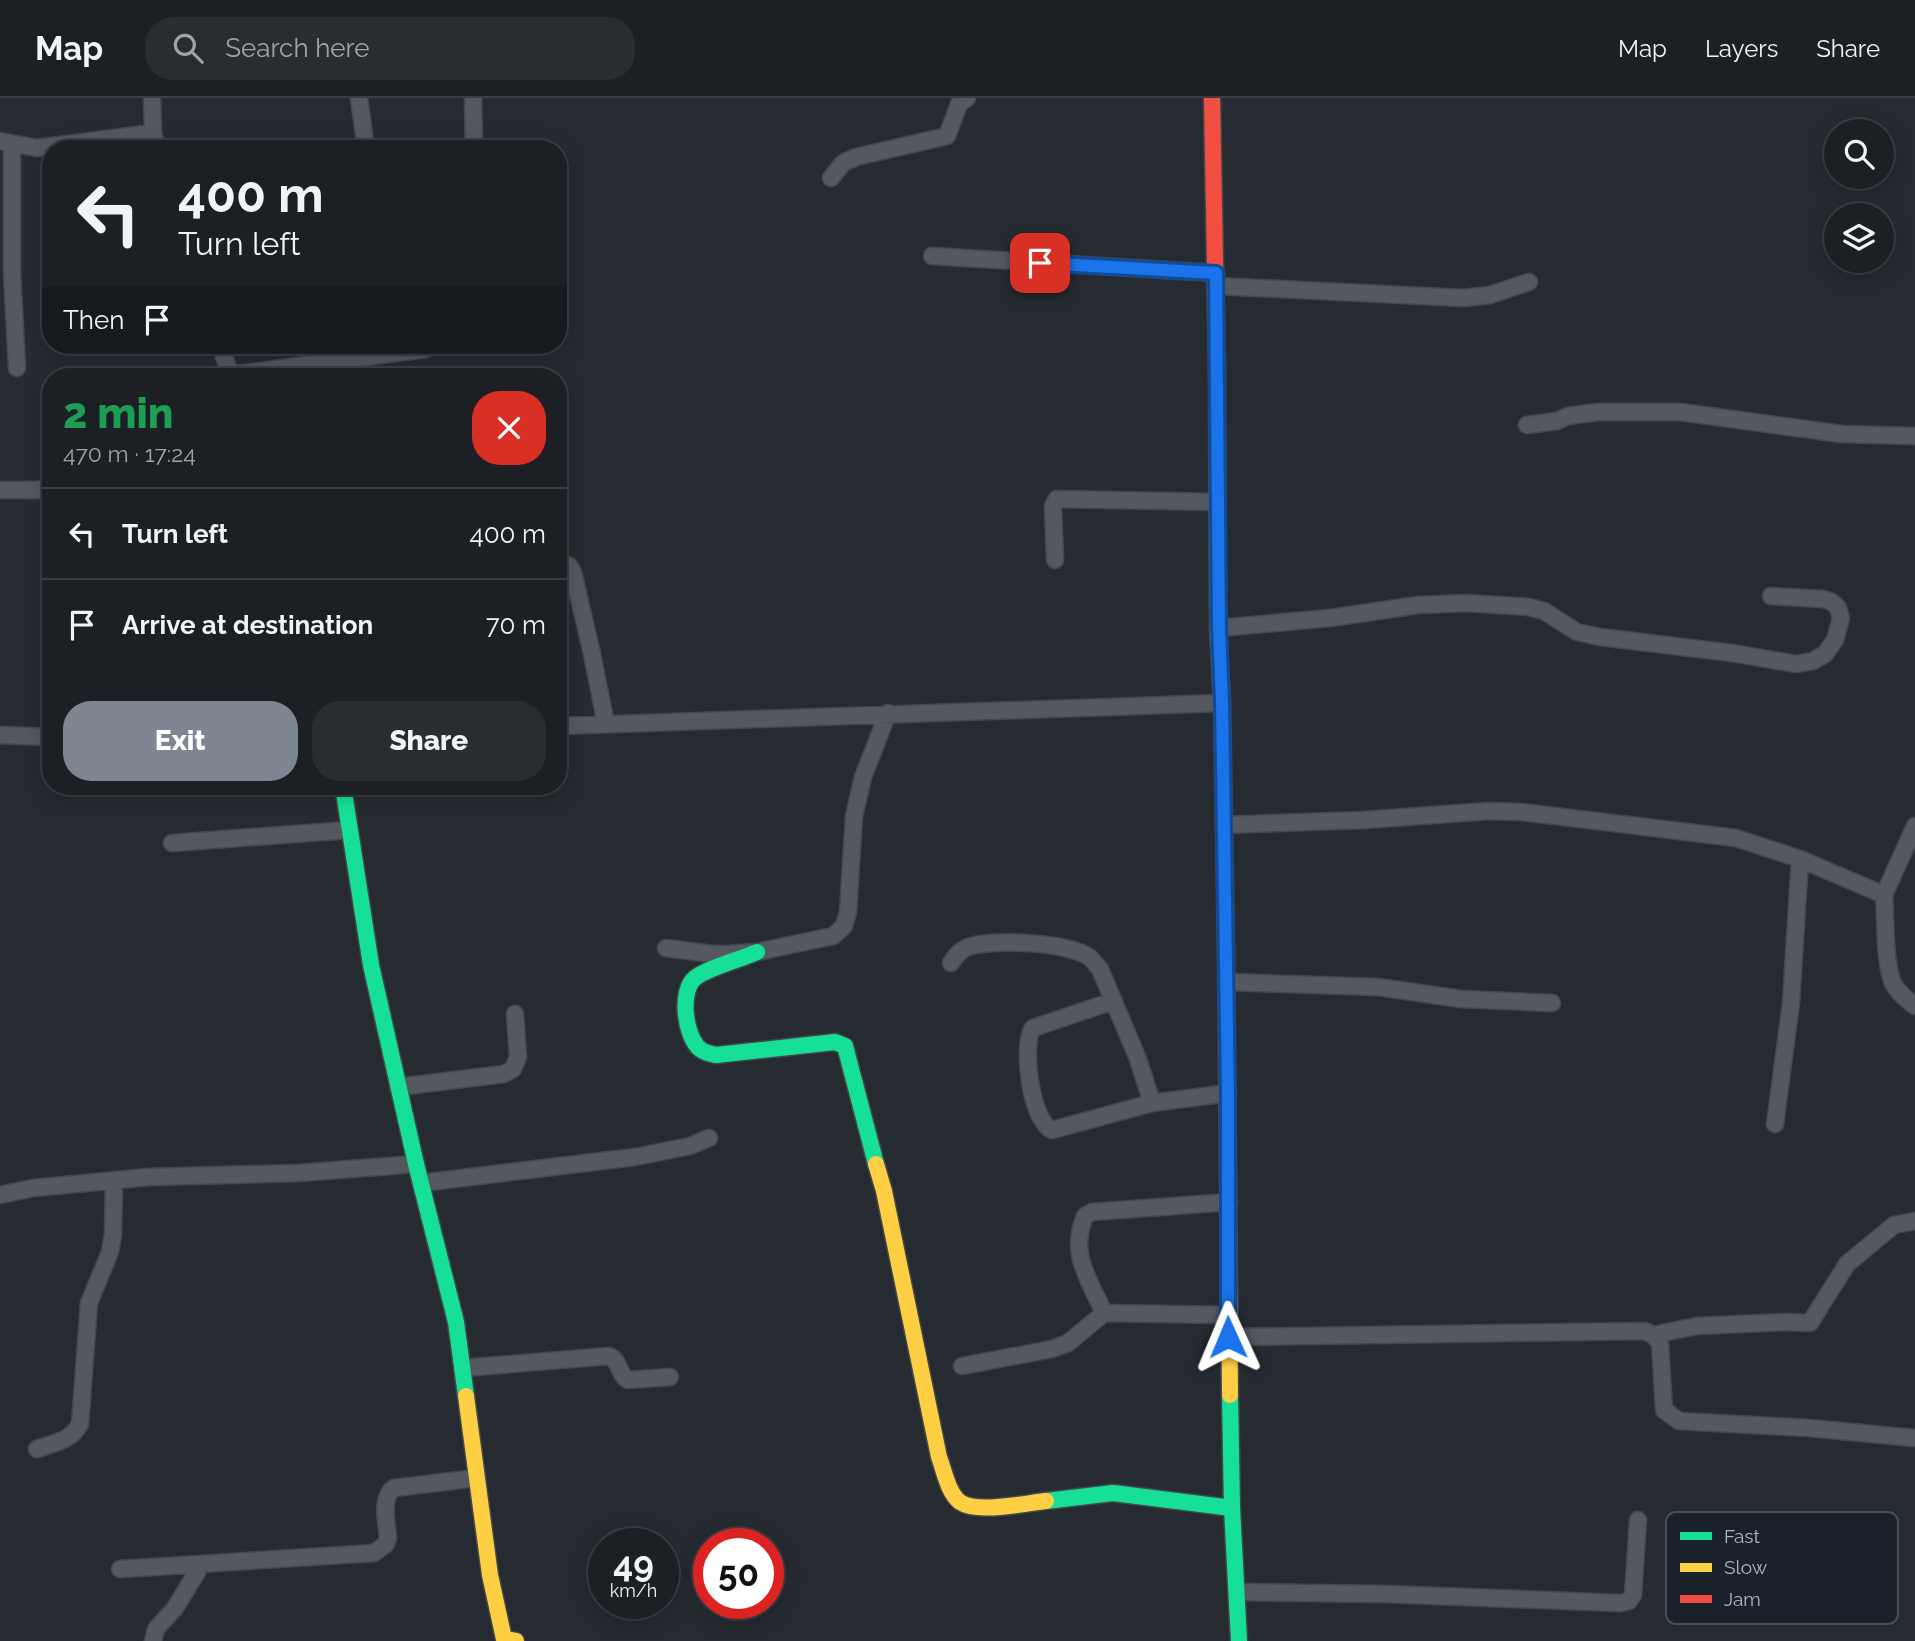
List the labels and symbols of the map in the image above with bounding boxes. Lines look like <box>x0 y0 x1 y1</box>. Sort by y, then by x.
pin <box>1010 233 1070 293</box>
position arrow <box>1191 1300 1265 1374</box>
legend <box>1666 1512 1898 1624</box>
text: Fast <box>1724 1525 1760 1547</box>
speed limit sign: 50 <box>693 1528 784 1619</box>
text: Slow <box>1724 1556 1768 1578</box>
text: Jam <box>1724 1588 1761 1610</box>

